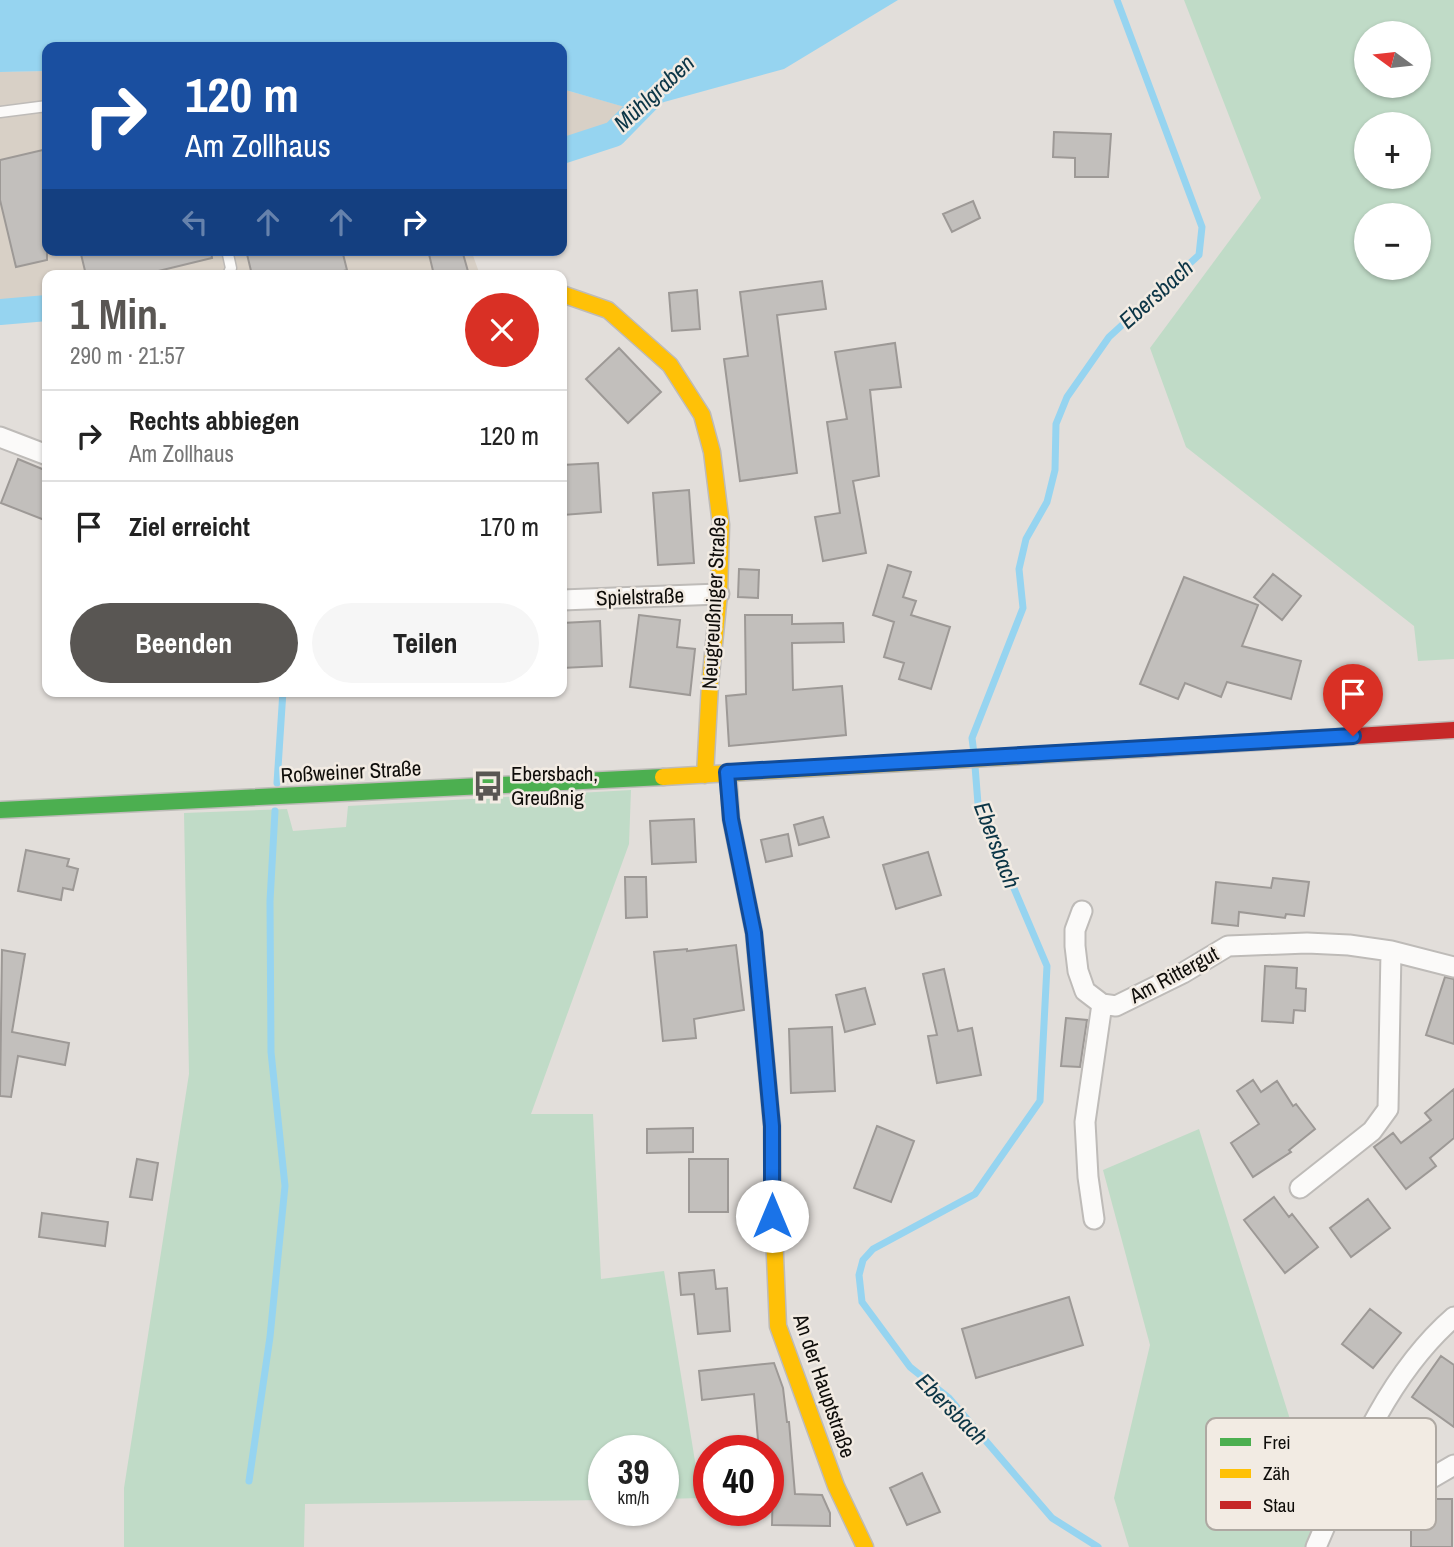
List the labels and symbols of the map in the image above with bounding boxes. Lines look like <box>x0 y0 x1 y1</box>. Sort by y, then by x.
north arrow <box>1354 21 1432 98</box>
water label: Mühlgraben <box>607 47 701 138</box>
water label: Ebersbach <box>1112 252 1200 335</box>
street label: Neugreußniger Straße <box>695 516 732 690</box>
street label: Spielstraße <box>595 580 684 613</box>
pin <box>1323 664 1383 736</box>
street label: Roßweiner Straße <box>280 753 422 790</box>
place label: Ebersbach, Greußnig <box>511 759 598 812</box>
bus stop icon: Ebersbach, Greußnig <box>471 769 505 803</box>
water label: Ebersbach <box>967 797 1028 892</box>
street label: Am Rittergut <box>1123 939 1223 1011</box>
position arrow <box>735 1179 809 1253</box>
street label: An der Hauptstraße <box>786 1309 863 1462</box>
water label: Ebersbach <box>910 1366 995 1451</box>
legend <box>1206 1418 1436 1530</box>
text: Frei <box>1263 1429 1291 1455</box>
speed limit sign: 40 <box>693 1435 784 1526</box>
text: Zäh <box>1263 1460 1290 1486</box>
text: Stau <box>1263 1492 1295 1518</box>

